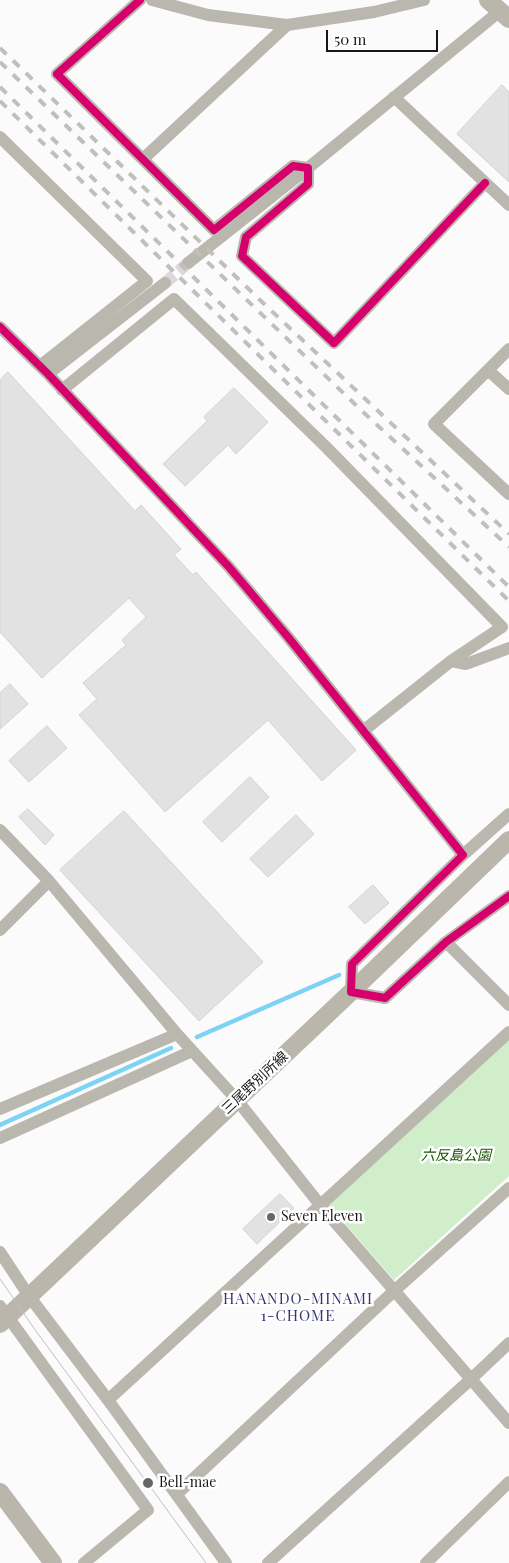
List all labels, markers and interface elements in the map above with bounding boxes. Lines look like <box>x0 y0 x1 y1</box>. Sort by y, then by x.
scale bar <box>329 20 442 52</box>
text: 50 m <box>334 29 366 49</box>
street label: 三尾野別所線 <box>219 1048 291 1118</box>
park label: 六反島公園 <box>421 1148 491 1164</box>
place label: Seven Eleven <box>281 1209 363 1225</box>
marker: Seven Eleven <box>265 1211 277 1223</box>
district label: HANANDO-MINAMI 1-CHOME <box>221 1290 375 1325</box>
place label: Bell-mae <box>159 1475 216 1491</box>
marker: Bell-mae <box>141 1476 155 1490</box>

